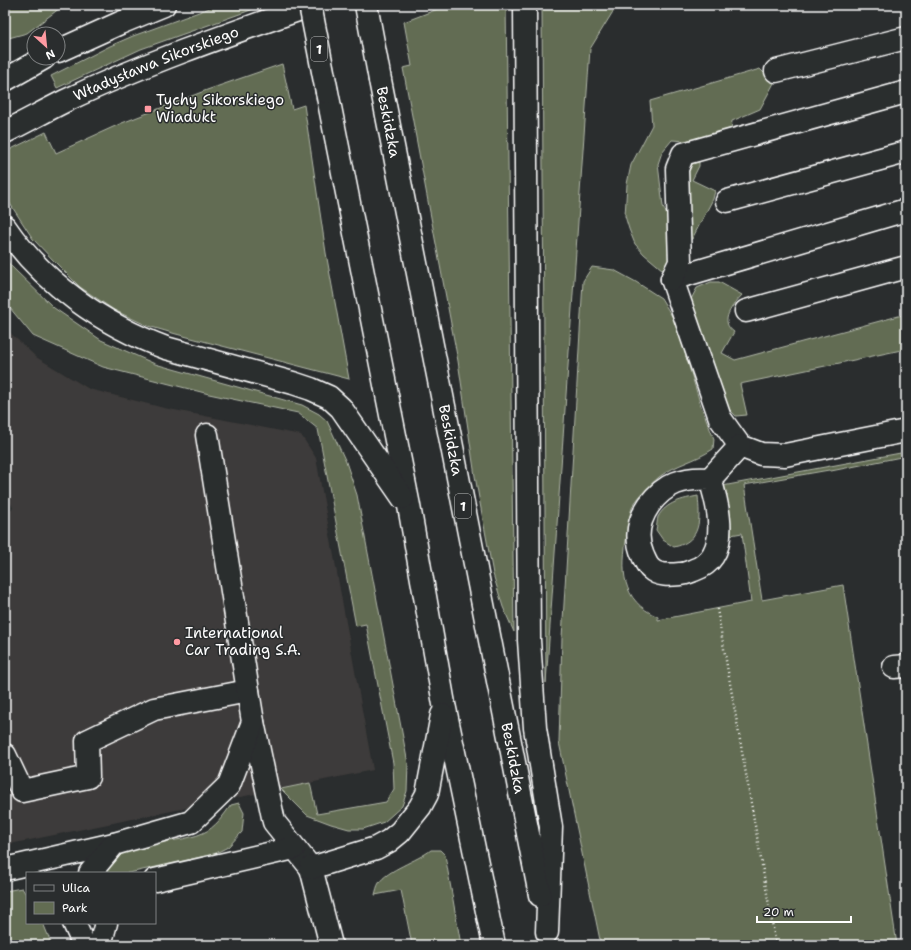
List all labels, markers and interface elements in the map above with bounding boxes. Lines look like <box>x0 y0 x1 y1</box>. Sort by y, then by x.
street label: Władysława Sikorskiego <box>70 22 242 106</box>
north arrow <box>26 26 66 66</box>
road number: 1 <box>311 37 327 61</box>
text: N <box>43 46 58 63</box>
street label: Beskidzka <box>372 85 405 160</box>
place label: Tychy Sikorskiego Wiadukt <box>156 90 284 127</box>
marker: Tychy Sikorskiego Wiadukt <box>143 104 153 114</box>
street label: Beskidzka <box>434 403 468 478</box>
road number: 1 <box>455 494 471 518</box>
place label: International Car Trading S.A. <box>185 623 301 660</box>
marker: International Car Trading S.A. <box>172 637 182 647</box>
street label: Beskidzka <box>496 721 530 796</box>
legend <box>26 872 156 924</box>
text: Ulica <box>62 880 91 896</box>
scale bar <box>757 898 851 924</box>
text: Park <box>62 900 88 916</box>
text: 20 m <box>763 904 794 920</box>

